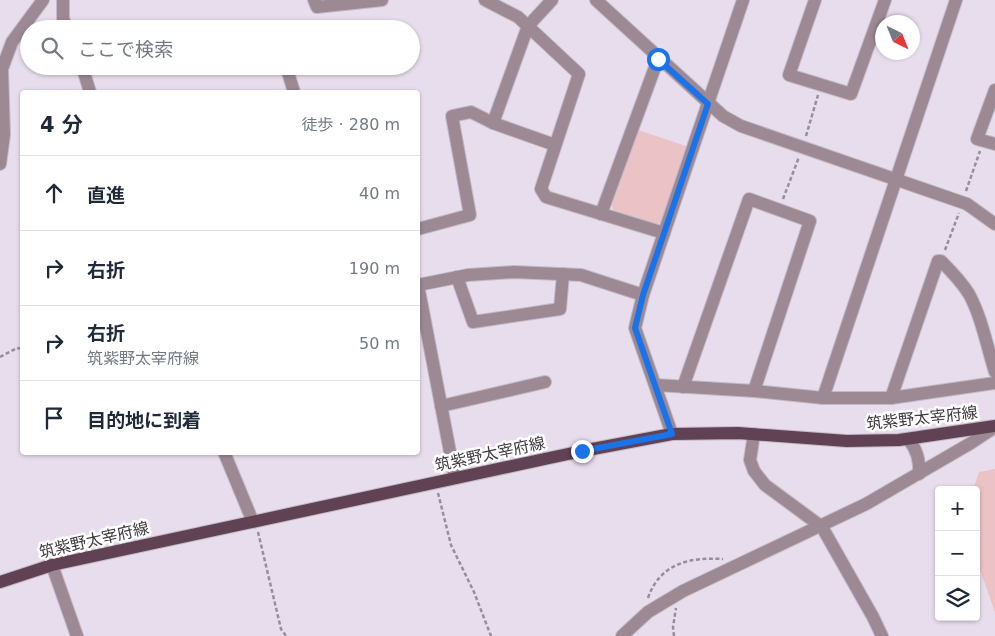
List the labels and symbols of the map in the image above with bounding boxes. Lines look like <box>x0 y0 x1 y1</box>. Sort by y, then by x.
north arrow <box>875 15 920 60</box>
route start <box>647 48 670 71</box>
street label: 筑紫野太宰府線 <box>865 403 979 433</box>
street label: 筑紫野太宰府線 <box>433 433 547 475</box>
route end <box>571 440 594 463</box>
street label: 筑紫野太宰府線 <box>37 518 151 562</box>

